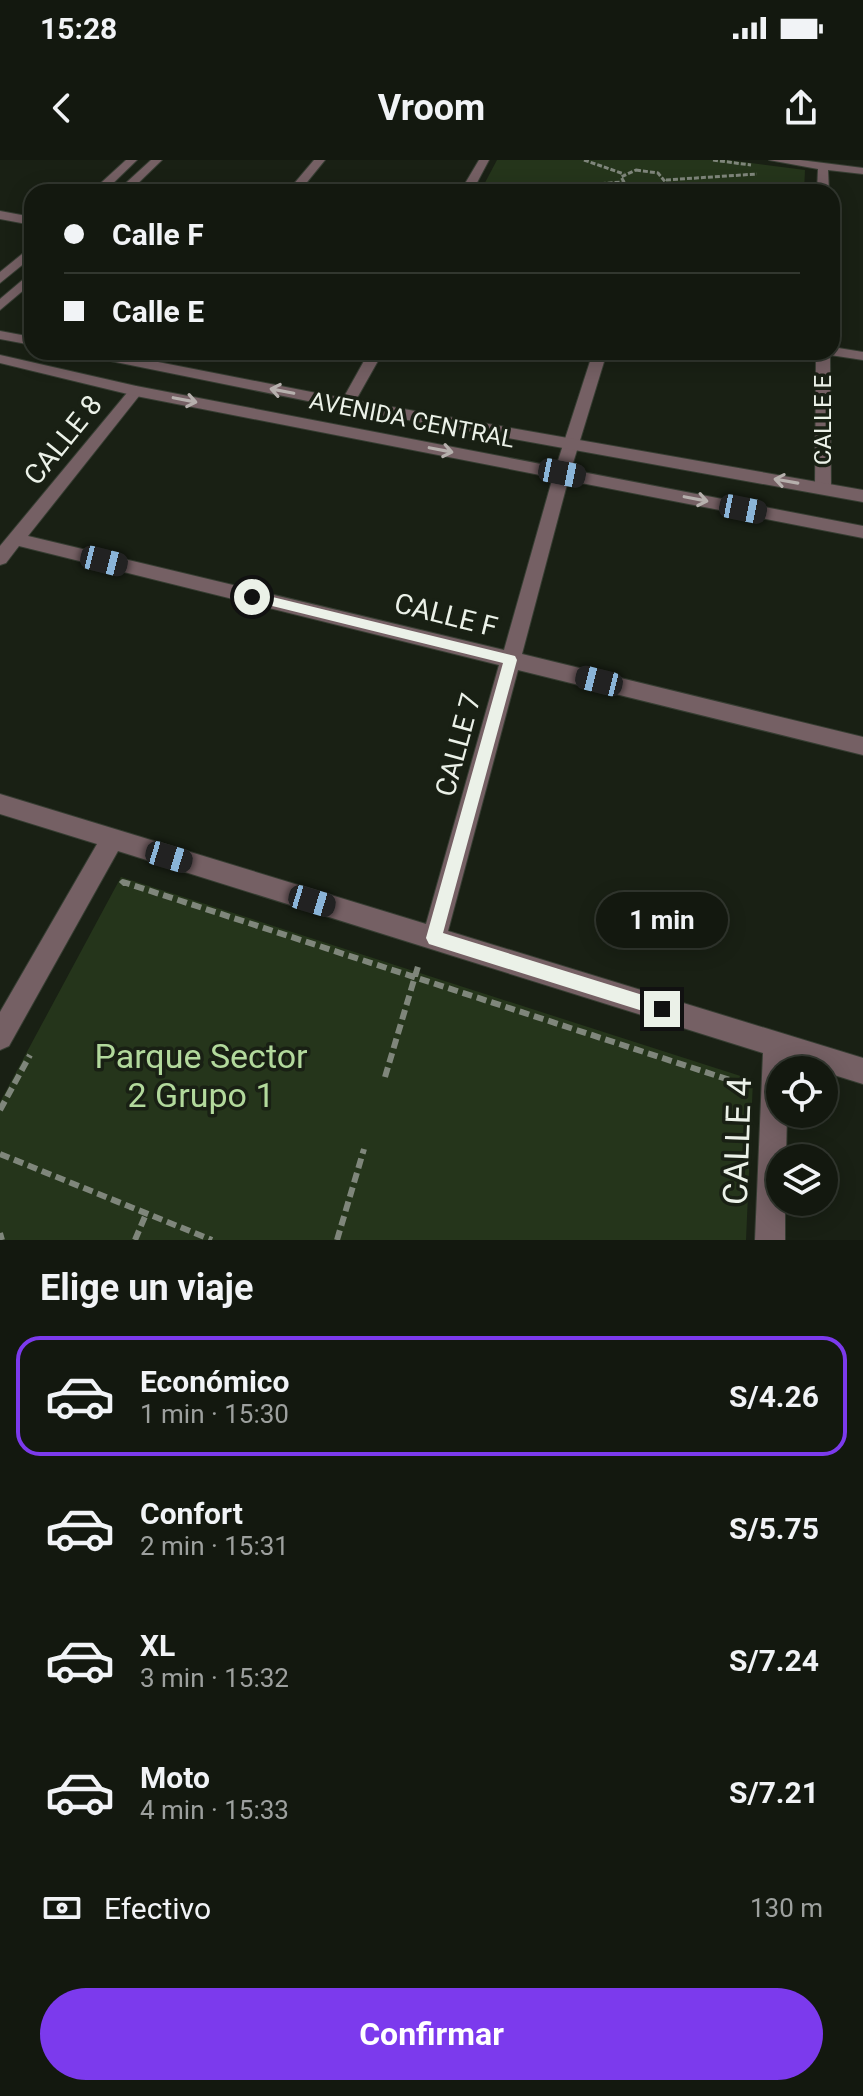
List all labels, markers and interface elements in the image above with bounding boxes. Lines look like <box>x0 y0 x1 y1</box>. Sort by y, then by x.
text: 15:28 <box>40 11 117 46</box>
icon: back <box>40 86 84 130</box>
icon: share <box>779 86 823 130</box>
text: Vroom <box>378 87 485 129</box>
text: Calle F <box>112 217 204 252</box>
text: Calle E <box>112 294 204 329</box>
street label: CALLE E <box>809 375 837 465</box>
one-way arrow <box>270 383 296 398</box>
street label: AVENIDA CENTRAL <box>307 386 517 454</box>
street label: CALLE 8 <box>17 389 109 491</box>
one-way arrow <box>172 394 198 409</box>
one-way arrow <box>427 443 453 458</box>
car <box>536 457 588 489</box>
one-way arrow <box>774 473 800 488</box>
one-way arrow <box>683 493 708 508</box>
car <box>717 493 769 525</box>
car <box>78 544 130 578</box>
route start <box>234 579 270 615</box>
street label: CALLE F <box>391 586 501 644</box>
car <box>573 664 625 698</box>
street label: CALLE 7 <box>428 690 488 800</box>
car <box>143 839 195 875</box>
car <box>286 883 338 919</box>
callout: 1 min <box>596 893 728 949</box>
text: 1 min <box>629 905 695 935</box>
route end <box>644 991 680 1027</box>
park label: Parque Sector 2 Grupo 1 <box>94 1036 308 1115</box>
map controls <box>766 1056 838 1216</box>
button: locate <box>766 1056 838 1128</box>
street label: CALLE 4 <box>715 1076 759 1206</box>
button: layers <box>766 1144 838 1216</box>
text: Elige un viaje <box>40 1267 253 1309</box>
icon: car <box>44 1360 116 1432</box>
text: Económico <box>140 1364 289 1399</box>
text: S/4.26 <box>729 1379 819 1414</box>
text: 1 min · 15:30 <box>140 1399 289 1429</box>
icon: car <box>44 1492 116 1564</box>
text: Confort <box>140 1496 243 1531</box>
text: S/5.75 <box>729 1511 819 1546</box>
text: 2 min · 15:31 <box>140 1531 289 1561</box>
icon: car <box>44 1624 116 1696</box>
text: XL <box>140 1628 175 1663</box>
text: S/7.24 <box>729 1643 819 1678</box>
text: 3 min · 15:32 <box>140 1663 289 1693</box>
icon: car <box>44 1756 116 1828</box>
text: Moto <box>140 1760 210 1795</box>
text: S/7.21 <box>729 1775 819 1810</box>
text: 4 min · 15:33 <box>140 1795 289 1825</box>
icon: cash <box>40 1886 84 1930</box>
text: Efectivo <box>104 1891 211 1926</box>
text: 130 m <box>750 1893 823 1923</box>
button: Confirmar <box>40 1988 823 2080</box>

